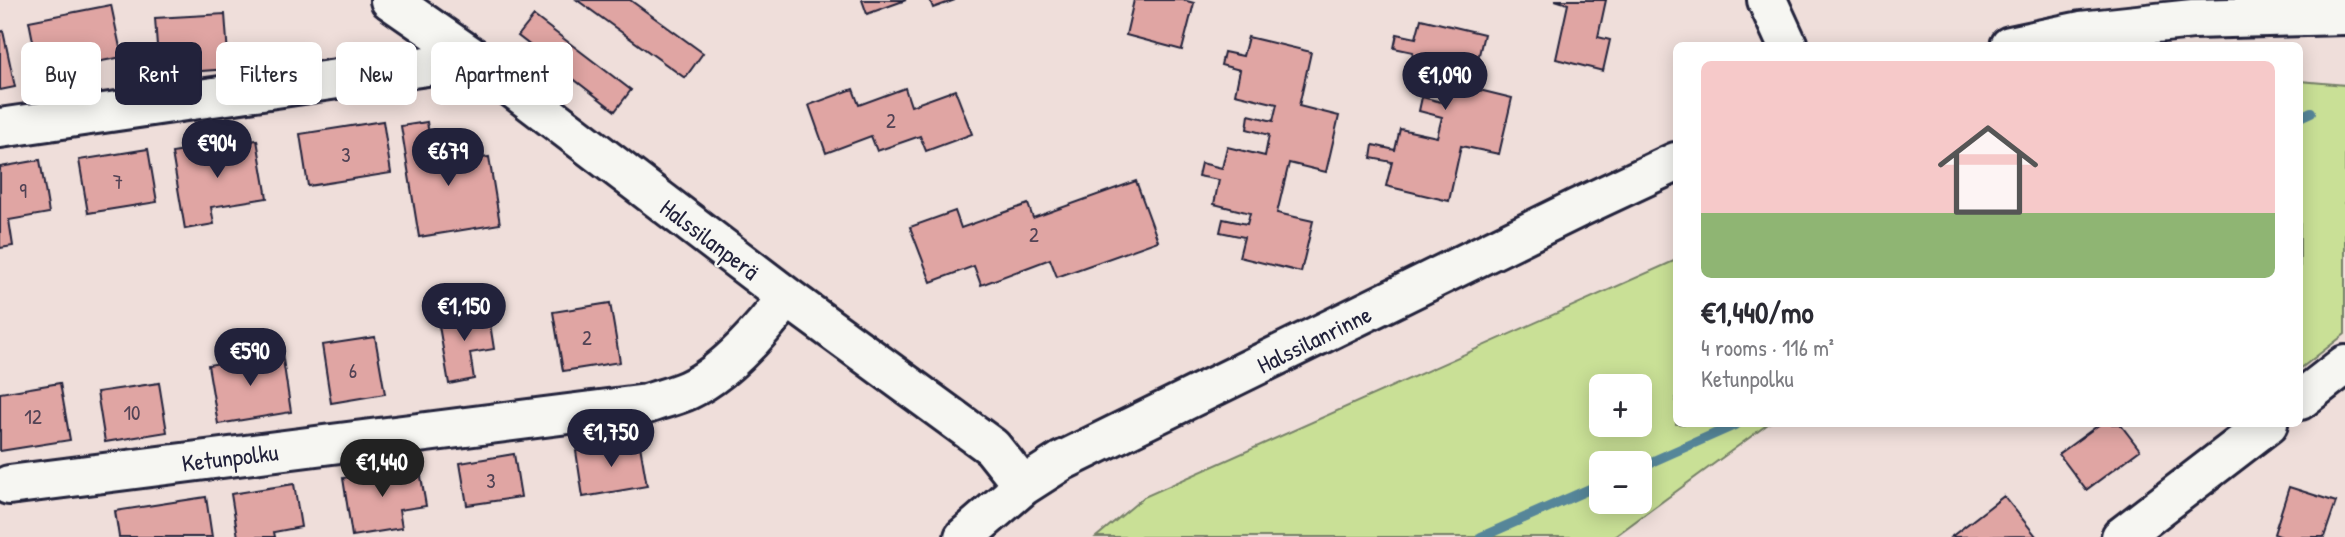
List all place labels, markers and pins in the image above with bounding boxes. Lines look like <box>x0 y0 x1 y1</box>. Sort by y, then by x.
pin: €1,090 <box>1388 52 1502 112</box>
pin: €904 <box>176 120 258 180</box>
pin: €679 <box>407 128 489 188</box>
pin: €1,150 <box>407 284 521 343</box>
pin: €590 <box>209 328 291 388</box>
pin: €1,750 <box>554 410 668 469</box>
pin: €1,440 <box>325 440 439 499</box>

